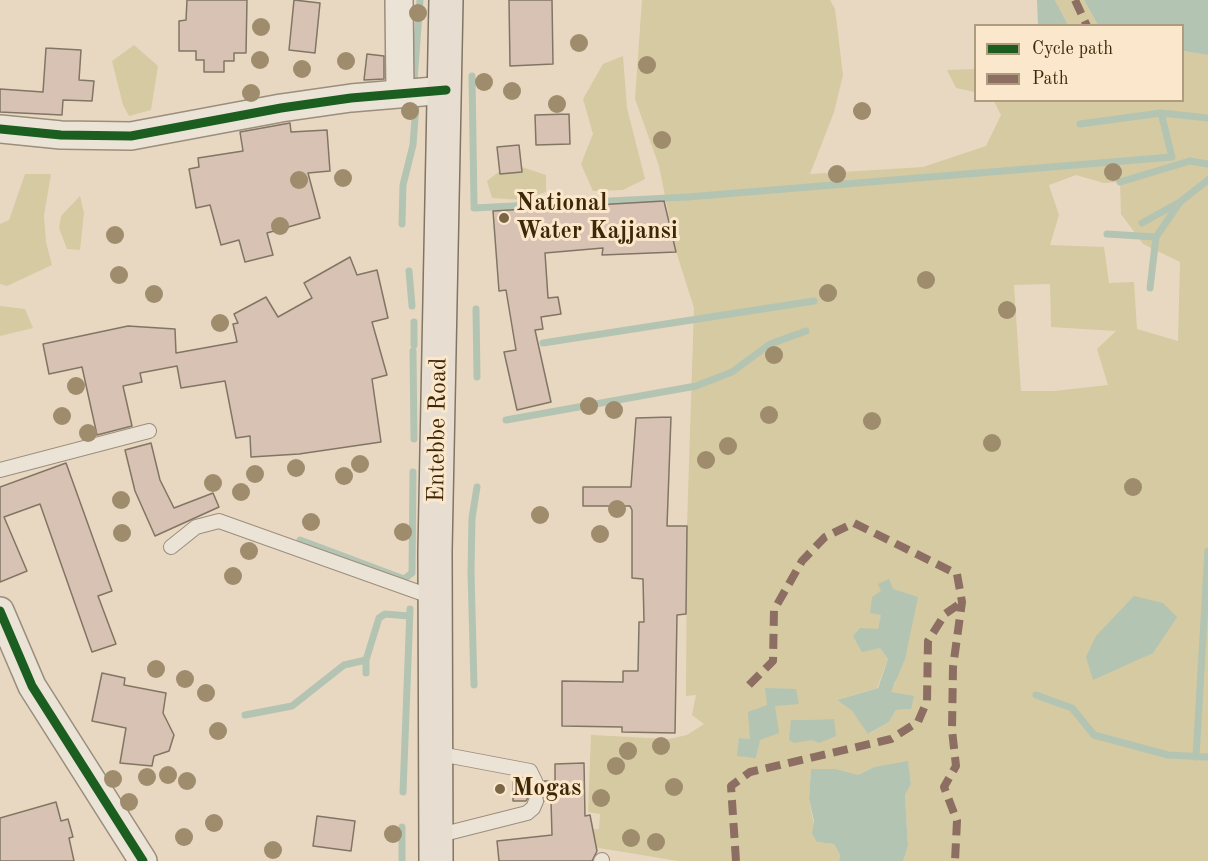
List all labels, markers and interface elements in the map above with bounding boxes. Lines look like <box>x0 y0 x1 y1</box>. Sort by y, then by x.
legend <box>974 24 1184 102</box>
text: Cycle path <box>1032 40 1113 58</box>
text: Path <box>1032 70 1068 88</box>
place label: National Water Kajjansi <box>516 190 678 246</box>
marker: National Water Kajjansi <box>497 211 511 225</box>
street label: Entebbe Road <box>422 357 454 503</box>
place label: Mogas <box>512 775 581 803</box>
marker: Mogas <box>493 782 507 796</box>

